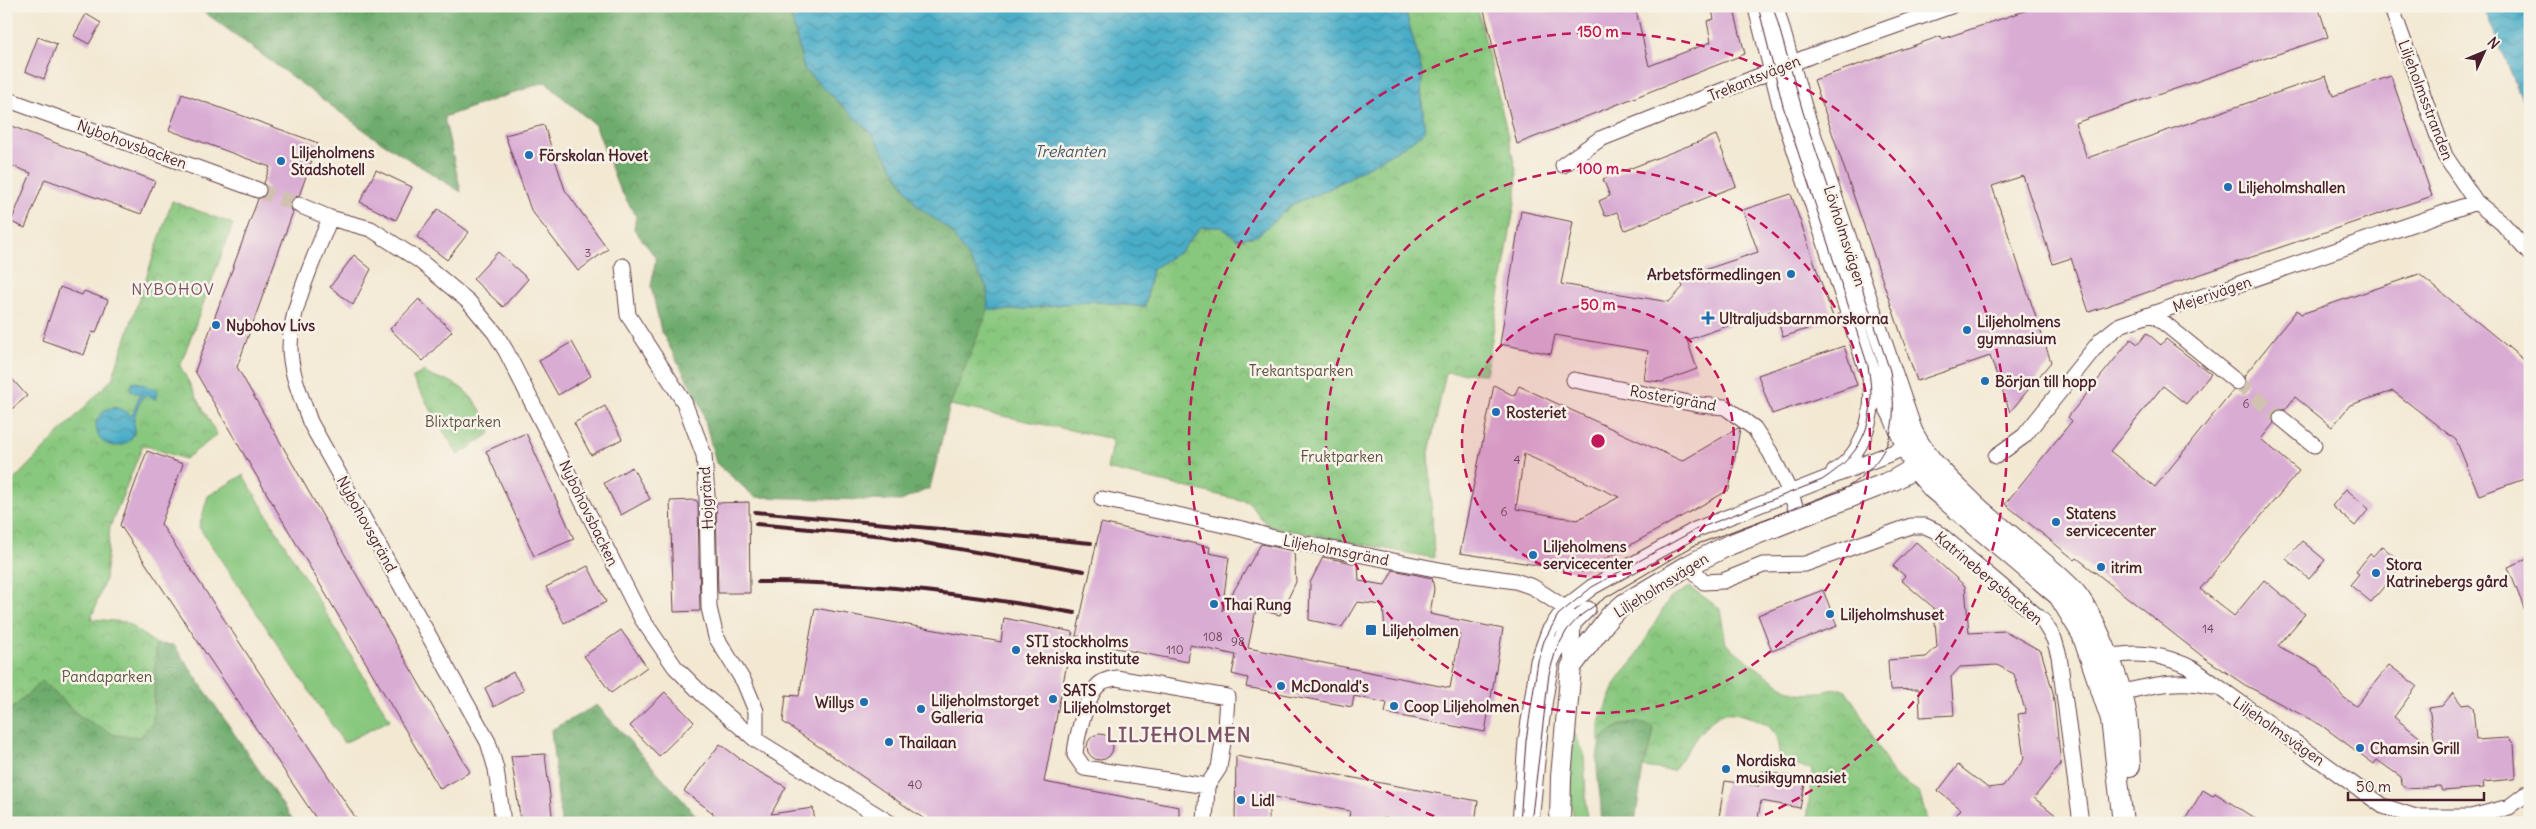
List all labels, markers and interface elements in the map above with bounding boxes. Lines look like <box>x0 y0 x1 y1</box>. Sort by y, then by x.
text: 150 m <box>1577 22 1619 41</box>
north arrow <box>2458 28 2508 78</box>
text: N <box>2484 33 2503 53</box>
street label: Liljeholmsstranden <box>2394 37 2458 163</box>
street label: Trekantsvägen <box>1705 51 1803 105</box>
street label: Nybohovsbacken <box>75 115 190 173</box>
water label: Trekanten <box>1034 141 1106 161</box>
place label: Liljeholmens Stadshotell <box>291 143 375 179</box>
place label: Förskolan Hovet <box>539 146 649 165</box>
marker: Förskolan Hovet <box>523 149 535 161</box>
marker: Liljeholmens Stadshotell <box>275 155 287 167</box>
text: 100 m <box>1577 159 1619 178</box>
place label: Liljeholmshallen <box>2238 178 2346 197</box>
marker: Liljeholmshallen <box>2222 181 2234 193</box>
street label: Lövholmsvägen <box>1820 183 1870 289</box>
house number: 3 <box>585 245 592 260</box>
place label: Arbetsförmedlingen <box>1647 265 1781 285</box>
marker: Arbetsförmedlingen <box>1785 268 1797 280</box>
street label: Mejerivägen <box>2170 272 2254 316</box>
district label: NYBOHOV <box>131 279 215 299</box>
text: 50 m <box>1580 295 1616 314</box>
place label: Ultraljudsbarnmorskorna <box>1719 309 1889 328</box>
marker: Ultraljudsbarnmorskorna <box>1701 311 1715 325</box>
place label: Liljeholmens gymnasium <box>1977 312 2061 349</box>
place label: Nybohov Livs <box>226 316 315 336</box>
marker: Nybohov Livs <box>210 319 222 331</box>
marker: Liljeholmens gymnasium <box>1961 324 1973 336</box>
park label: Trekantsparken <box>1249 361 1354 380</box>
place label: Början till hopp <box>1995 372 2097 392</box>
marker: Början till hopp <box>1979 375 1991 387</box>
street label: Rosterigränd <box>1628 381 1718 415</box>
house number: 6 <box>2243 396 2250 411</box>
place label: Rosteriet <box>1506 403 1567 422</box>
marker: Rosteriet <box>1490 406 1502 418</box>
park label: Blixtparken <box>425 412 502 431</box>
centre of rings <box>1589 432 1607 450</box>
park label: Fruktparken <box>1301 447 1384 466</box>
house number: 4 <box>1514 452 1521 467</box>
street label: Nybohovsbacken <box>555 457 623 569</box>
street label: Hojgränd <box>695 466 717 530</box>
street label: Nybohovsgränd <box>333 473 401 576</box>
house number: 6 <box>1501 504 1508 519</box>
place label: Statens servicecenter <box>2066 504 2157 540</box>
marker: Statens servicecenter <box>2050 516 2062 528</box>
street label: Katrinebergsbacken <box>1931 527 2047 629</box>
street label: Liljeholmsgränd <box>1282 530 1391 570</box>
place label: Liljeholmens servicecenter <box>1543 537 1634 573</box>
street label: Liljeholmsvägen <box>1610 548 1712 622</box>
marker: Liljeholmens servicecenter <box>1527 549 1539 561</box>
place label: Stora Katrinebergs gård <box>2386 555 2508 592</box>
place label: itrim <box>2111 558 2142 577</box>
marker: itrim <box>2095 561 2107 573</box>
marker: Stora Katrinebergs gård <box>2370 567 2382 579</box>
place label: Thai Rung <box>1224 595 1291 615</box>
marker: Thai Rung <box>1208 598 1220 610</box>
place label: Liljeholmshuset <box>1840 605 1945 624</box>
marker: Liljeholmshuset <box>1824 608 1836 620</box>
place label: Liljeholmen <box>1382 621 1459 640</box>
house number: 14 <box>2202 621 2214 636</box>
marker: Liljeholmen <box>1364 623 1378 637</box>
house number: 108 <box>1203 629 1223 644</box>
place label: STI stockholms tekniska institute <box>1026 632 1139 668</box>
house number: 98 <box>1231 634 1245 649</box>
house number: 110 <box>1166 642 1184 657</box>
marker: STI stockholms tekniska institute <box>1010 644 1022 656</box>
park label: Pandaparken <box>62 667 153 686</box>
place label: McDonald's <box>1291 677 1369 696</box>
marker: McDonald's <box>1275 680 1287 692</box>
place label: SATS Liljeholmstorget <box>1063 681 1172 718</box>
place label: Liljeholmstorget Galleria <box>931 691 1040 727</box>
street label: Liljeholmsvägen <box>2229 692 2329 770</box>
place label: Willys <box>815 693 854 713</box>
marker: SATS Liljeholmstorget <box>1047 693 1059 705</box>
marker: Willys <box>858 696 870 708</box>
place label: Coop Liljeholmen <box>1404 697 1520 717</box>
marker: Coop Liljeholmen <box>1388 700 1400 712</box>
marker: Liljeholmstorget Galleria <box>915 703 927 715</box>
district label: LILJEHOLMEN <box>1106 722 1252 747</box>
place label: Thailaan <box>899 733 957 752</box>
marker: Thailaan <box>883 736 895 748</box>
place label: Chamsin Grill <box>2370 739 2460 758</box>
marker: Chamsin Grill <box>2354 742 2366 754</box>
place label: Nordiska musikgymnasiet <box>1736 751 1847 788</box>
marker: Nordiska musikgymnasiet <box>1720 763 1732 775</box>
scale bar <box>2348 769 2485 801</box>
house number: 40 <box>908 777 923 792</box>
text: 50 m <box>2356 777 2391 796</box>
place label: Lidl <box>1251 791 1275 810</box>
marker: Lidl <box>1235 794 1247 806</box>

